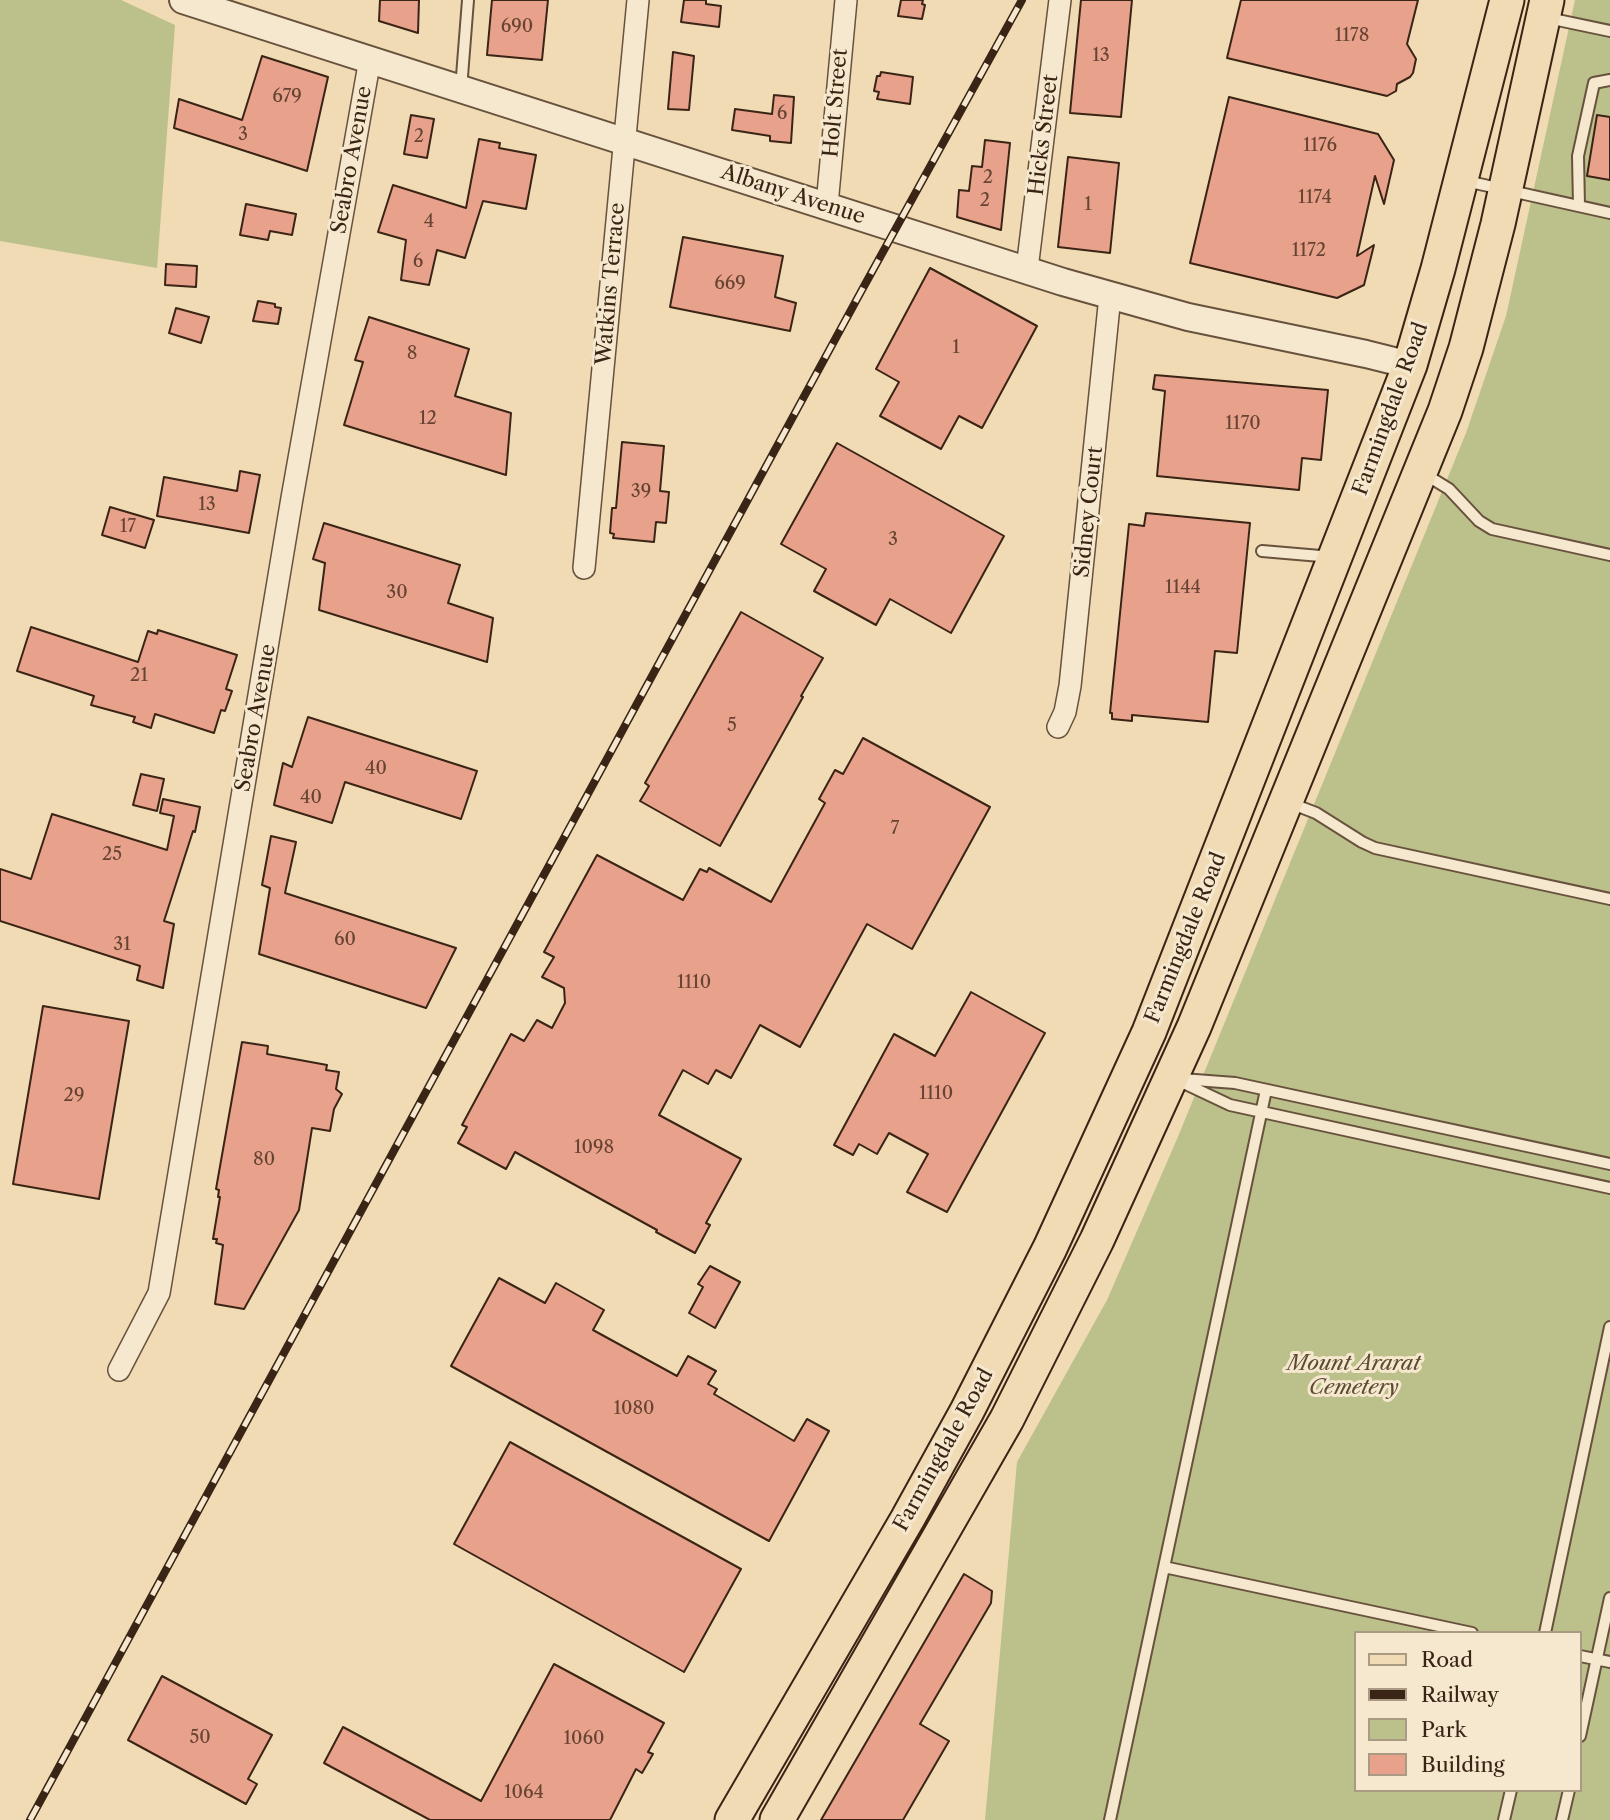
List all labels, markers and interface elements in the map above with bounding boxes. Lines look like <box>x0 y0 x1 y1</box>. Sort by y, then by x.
house number: 690 <box>501 16 533 38</box>
house number: 1178 <box>1335 25 1369 47</box>
house number: 13 <box>1092 45 1110 67</box>
street label: Holt Street <box>819 48 853 158</box>
street label: Hicks Street <box>1024 73 1064 197</box>
street label: Seabro Avenue <box>327 84 377 236</box>
house number: 679 <box>272 86 302 108</box>
house number: 6 <box>777 103 787 125</box>
house number: 3 <box>238 124 248 146</box>
house number: 2 <box>414 126 424 148</box>
house number: 1176 <box>1303 135 1337 157</box>
street label: Albany Avenue <box>718 160 868 230</box>
house number: 2 <box>983 167 993 189</box>
house number: 1174 <box>1298 187 1332 209</box>
house number: 2 <box>980 190 990 212</box>
house number: 1 <box>1084 194 1092 216</box>
street label: Watkins Terrace <box>591 202 631 366</box>
house number: 4 <box>424 211 434 233</box>
house number: 1172 <box>1292 240 1326 262</box>
house number: 6 <box>413 251 423 273</box>
house number: 669 <box>714 273 746 295</box>
street label: Farmingdale Road <box>1348 319 1434 499</box>
house number: 1 <box>952 337 960 359</box>
house number: 8 <box>407 343 417 365</box>
house number: 12 <box>419 408 437 430</box>
house number: 1170 <box>1225 413 1261 435</box>
street label: Sidney Court <box>1070 445 1108 579</box>
house number: 39 <box>631 481 651 503</box>
house number: 13 <box>198 494 216 516</box>
house number: 17 <box>120 516 136 538</box>
house number: 3 <box>888 529 898 551</box>
house number: 1144 <box>1165 577 1201 599</box>
house number: 30 <box>386 582 408 604</box>
street label: Seabro Avenue <box>231 642 281 794</box>
house number: 21 <box>130 665 148 687</box>
house number: 5 <box>727 715 737 737</box>
house number: 40 <box>365 758 387 780</box>
house number: 40 <box>300 787 322 809</box>
house number: 7 <box>891 818 899 840</box>
house number: 25 <box>102 844 122 866</box>
street label: Farmingdale Road <box>1140 849 1232 1027</box>
house number: 60 <box>334 929 356 951</box>
house number: 31 <box>113 934 131 956</box>
house number: 1110 <box>677 972 711 994</box>
house number: 1110 <box>919 1083 953 1105</box>
house number: 29 <box>64 1085 84 1107</box>
house number: 1098 <box>574 1137 614 1159</box>
house number: 80 <box>253 1149 275 1171</box>
park label: Mount Ararat Cemetery <box>1287 1351 1421 1401</box>
street label: Farmingdale Road <box>889 1364 999 1536</box>
house number: 1080 <box>613 1398 655 1420</box>
legend <box>1354 1631 1582 1792</box>
text: Road <box>1421 1647 1473 1672</box>
text: Railway <box>1421 1682 1499 1707</box>
text: Park <box>1421 1717 1467 1742</box>
house number: 50 <box>189 1727 211 1749</box>
house number: 1060 <box>564 1728 604 1750</box>
text: Building <box>1421 1752 1505 1777</box>
house number: 1064 <box>504 1782 544 1804</box>

